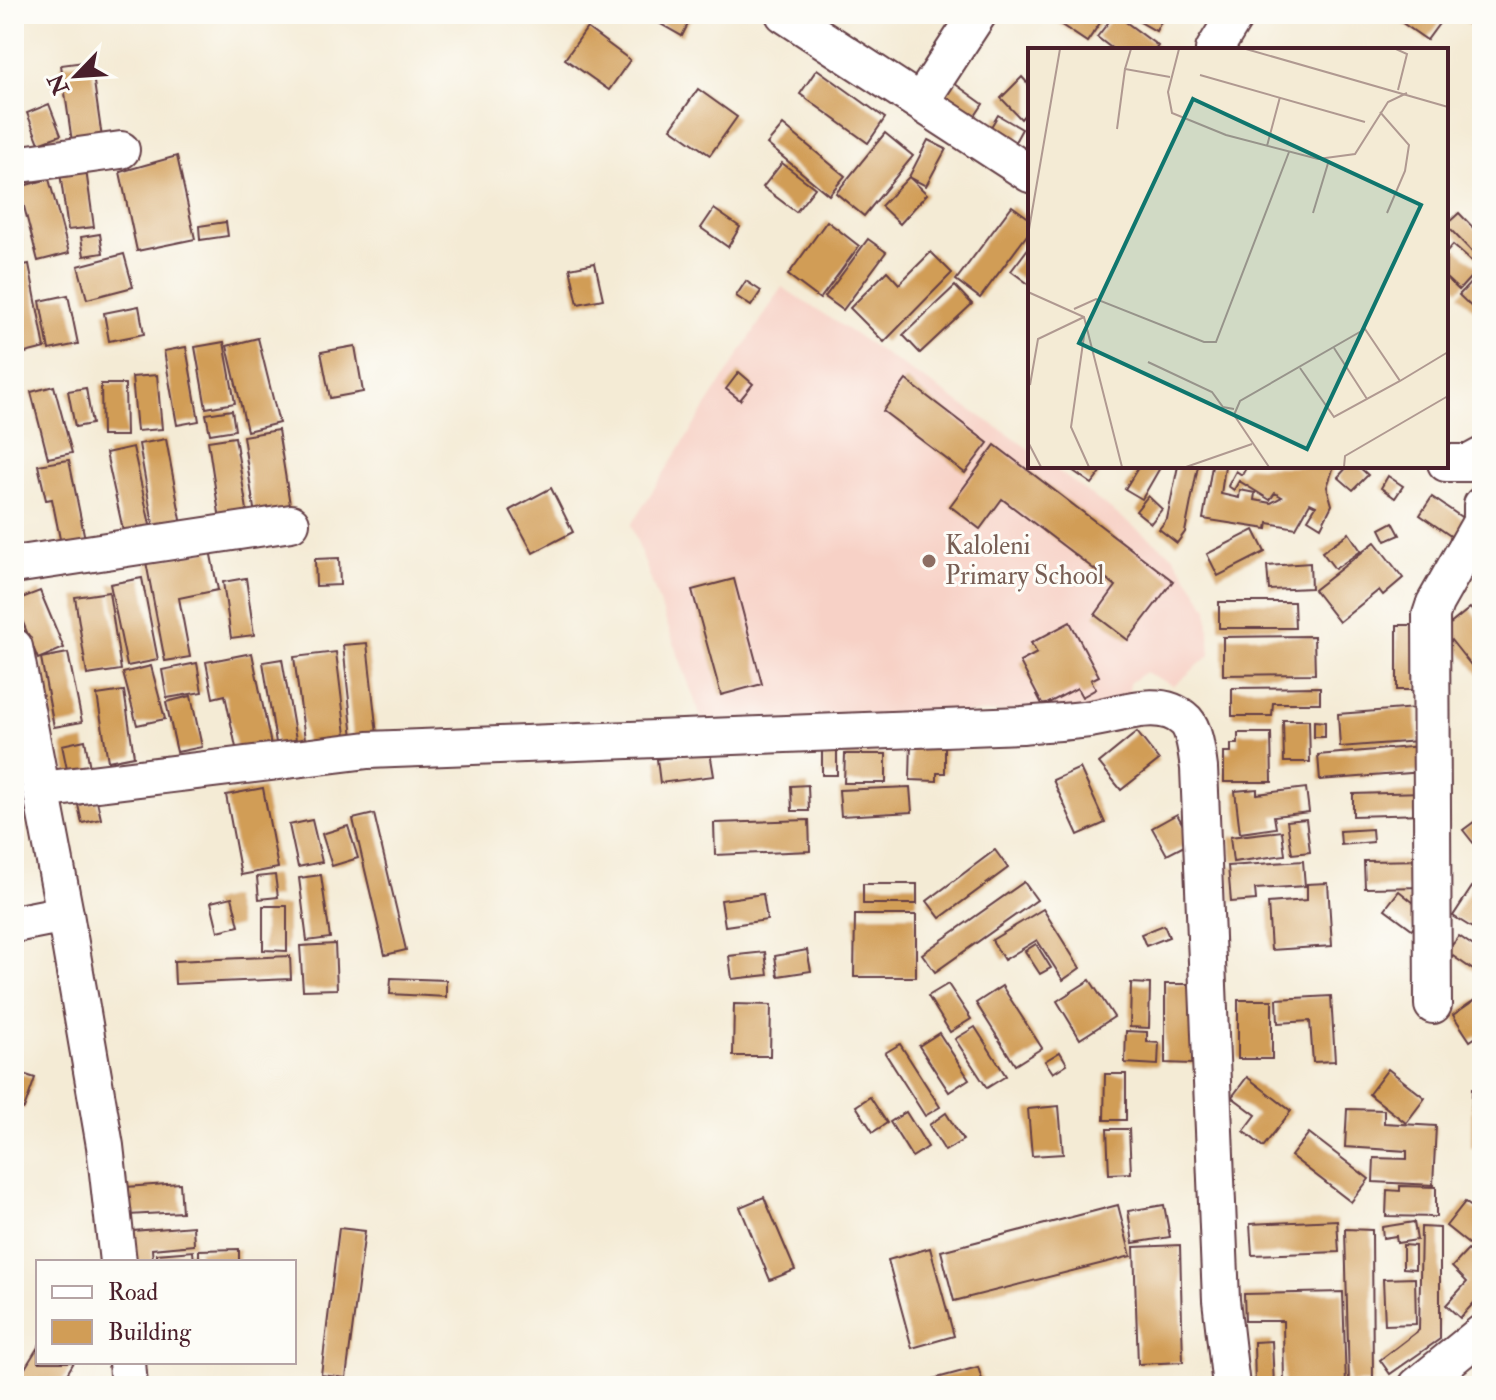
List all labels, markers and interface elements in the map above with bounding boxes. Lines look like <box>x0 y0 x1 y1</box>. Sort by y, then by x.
north arrow <box>36 36 116 116</box>
inset map <box>1028 48 1448 468</box>
text: N <box>42 69 76 100</box>
place label: Kaloleni Primary School <box>945 530 1105 592</box>
marker: Kaloleni Primary School <box>920 552 938 570</box>
legend <box>36 1260 296 1364</box>
text: Road <box>108 1277 158 1308</box>
text: Building <box>108 1317 192 1348</box>

